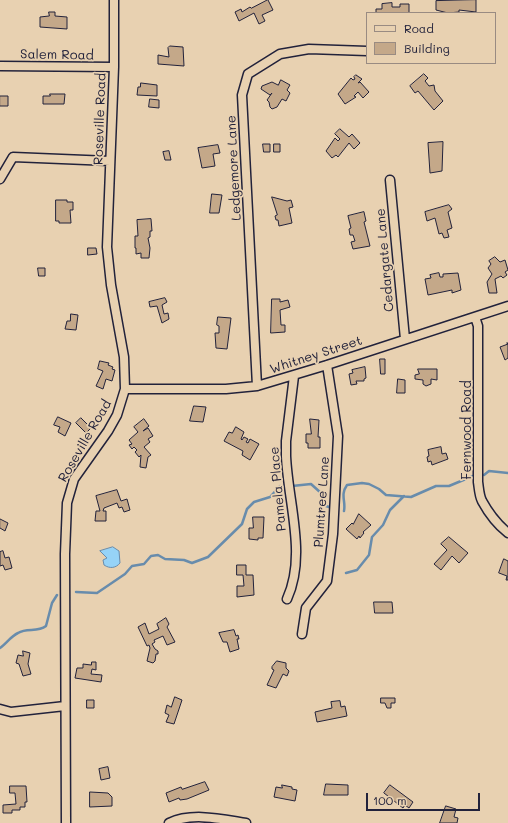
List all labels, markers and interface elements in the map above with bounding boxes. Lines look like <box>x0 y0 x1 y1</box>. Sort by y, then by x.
legend <box>366 12 496 64</box>
text: Road <box>404 20 434 36</box>
text: Building <box>404 40 450 56</box>
street label: Salem Road <box>20 47 94 63</box>
street label: Roseville Road <box>91 73 109 165</box>
street label: Ledgemore Lane <box>223 115 245 221</box>
street label: Cedargate Lane <box>373 208 397 312</box>
street label: Whitney Street <box>268 333 364 377</box>
street label: Fernwood Road <box>459 380 475 480</box>
street label: Roseville Road <box>55 397 115 485</box>
street label: Pamela Place <box>267 446 289 532</box>
street label: Plumtree Lane <box>311 456 333 548</box>
scale bar <box>368 785 482 811</box>
text: 100 m <box>373 792 407 808</box>

